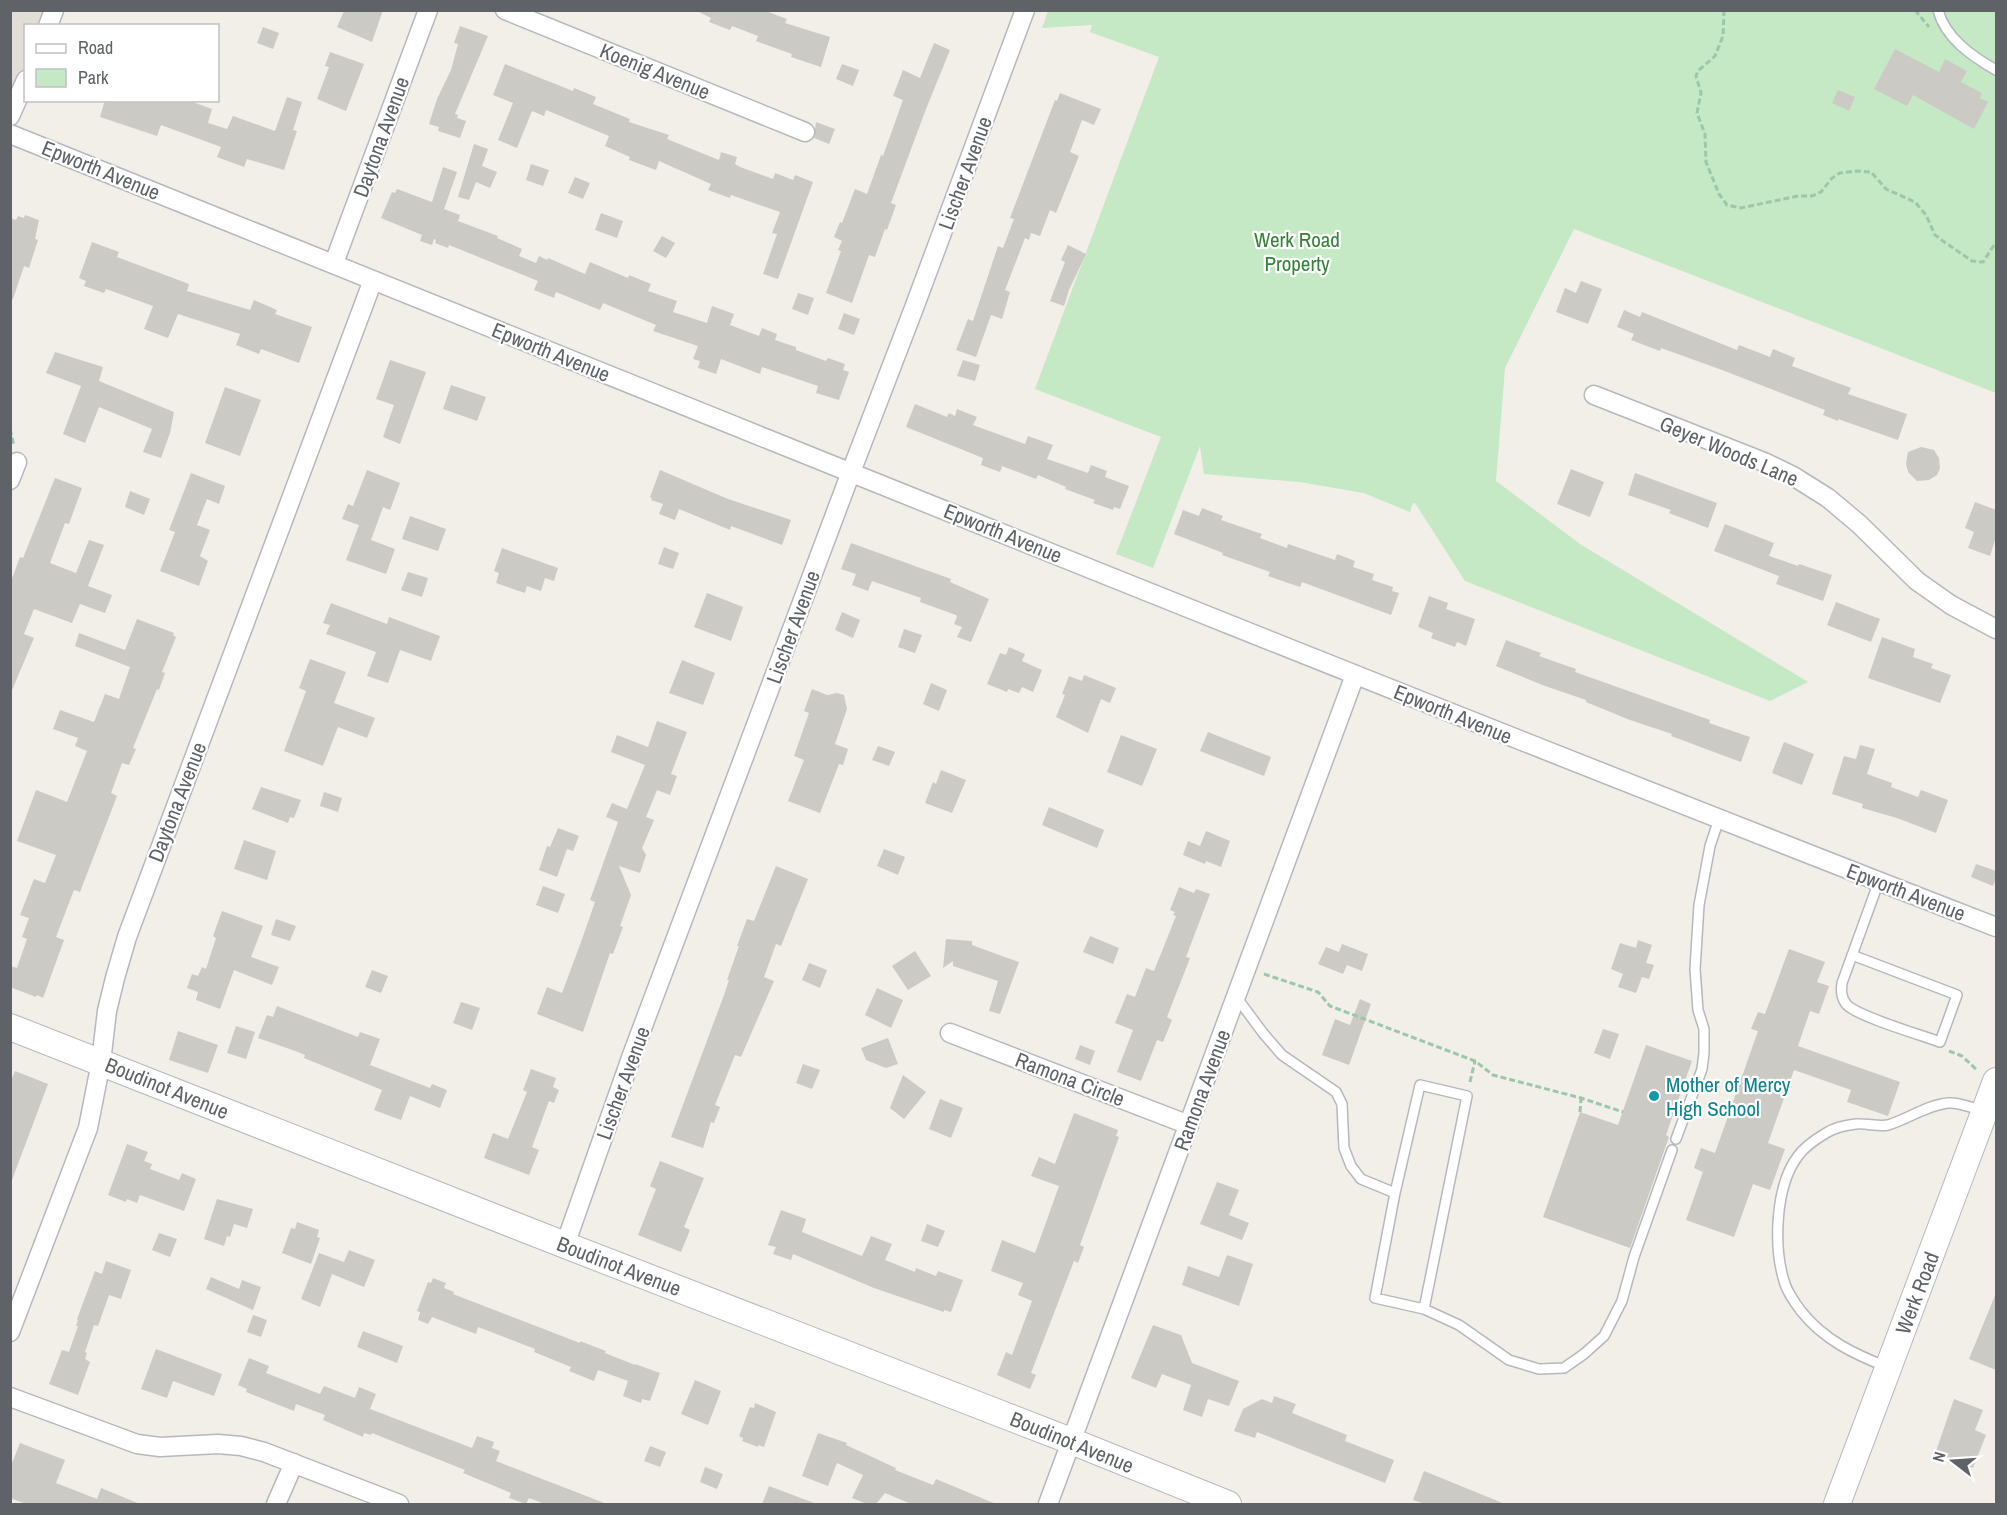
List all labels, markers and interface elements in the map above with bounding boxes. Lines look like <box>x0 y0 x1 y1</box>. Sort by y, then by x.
legend <box>24 24 219 102</box>
text: Road <box>78 35 113 60</box>
street label: Koenig Avenue <box>596 36 714 106</box>
text: Park <box>78 65 109 90</box>
street label: Daytona Avenue <box>346 73 416 201</box>
street label: Lischer Avenue <box>931 112 999 234</box>
street label: Epworth Avenue <box>38 133 164 207</box>
park label: Werk Road Property <box>1254 225 1340 278</box>
street label: Epworth Avenue <box>488 315 614 389</box>
street label: Geyer Woods Lane <box>1655 409 1803 493</box>
street label: Epworth Avenue <box>940 496 1066 570</box>
street label: Lischer Avenue <box>759 566 827 688</box>
street label: Epworth Avenue <box>1390 677 1516 751</box>
street label: Daytona Avenue <box>141 738 213 866</box>
street label: Epworth Avenue <box>1842 856 1970 928</box>
street label: Lischer Avenue <box>589 1022 657 1144</box>
street label: Ramona Avenue <box>1167 1025 1237 1155</box>
street label: Ramona Circle <box>1011 1045 1129 1113</box>
street label: Boudinot Avenue <box>101 1050 233 1126</box>
place label: Mother of Mercy High School <box>1666 1070 1791 1123</box>
marker: Mother of Mercy High School <box>1647 1089 1661 1103</box>
street label: Boudinot Avenue <box>553 1229 685 1303</box>
street label: Werk Road <box>1888 1248 1946 1338</box>
street label: Boudinot Avenue <box>1006 1404 1138 1480</box>
north arrow <box>1923 1431 1983 1491</box>
text: N <box>1927 1449 1951 1464</box>

